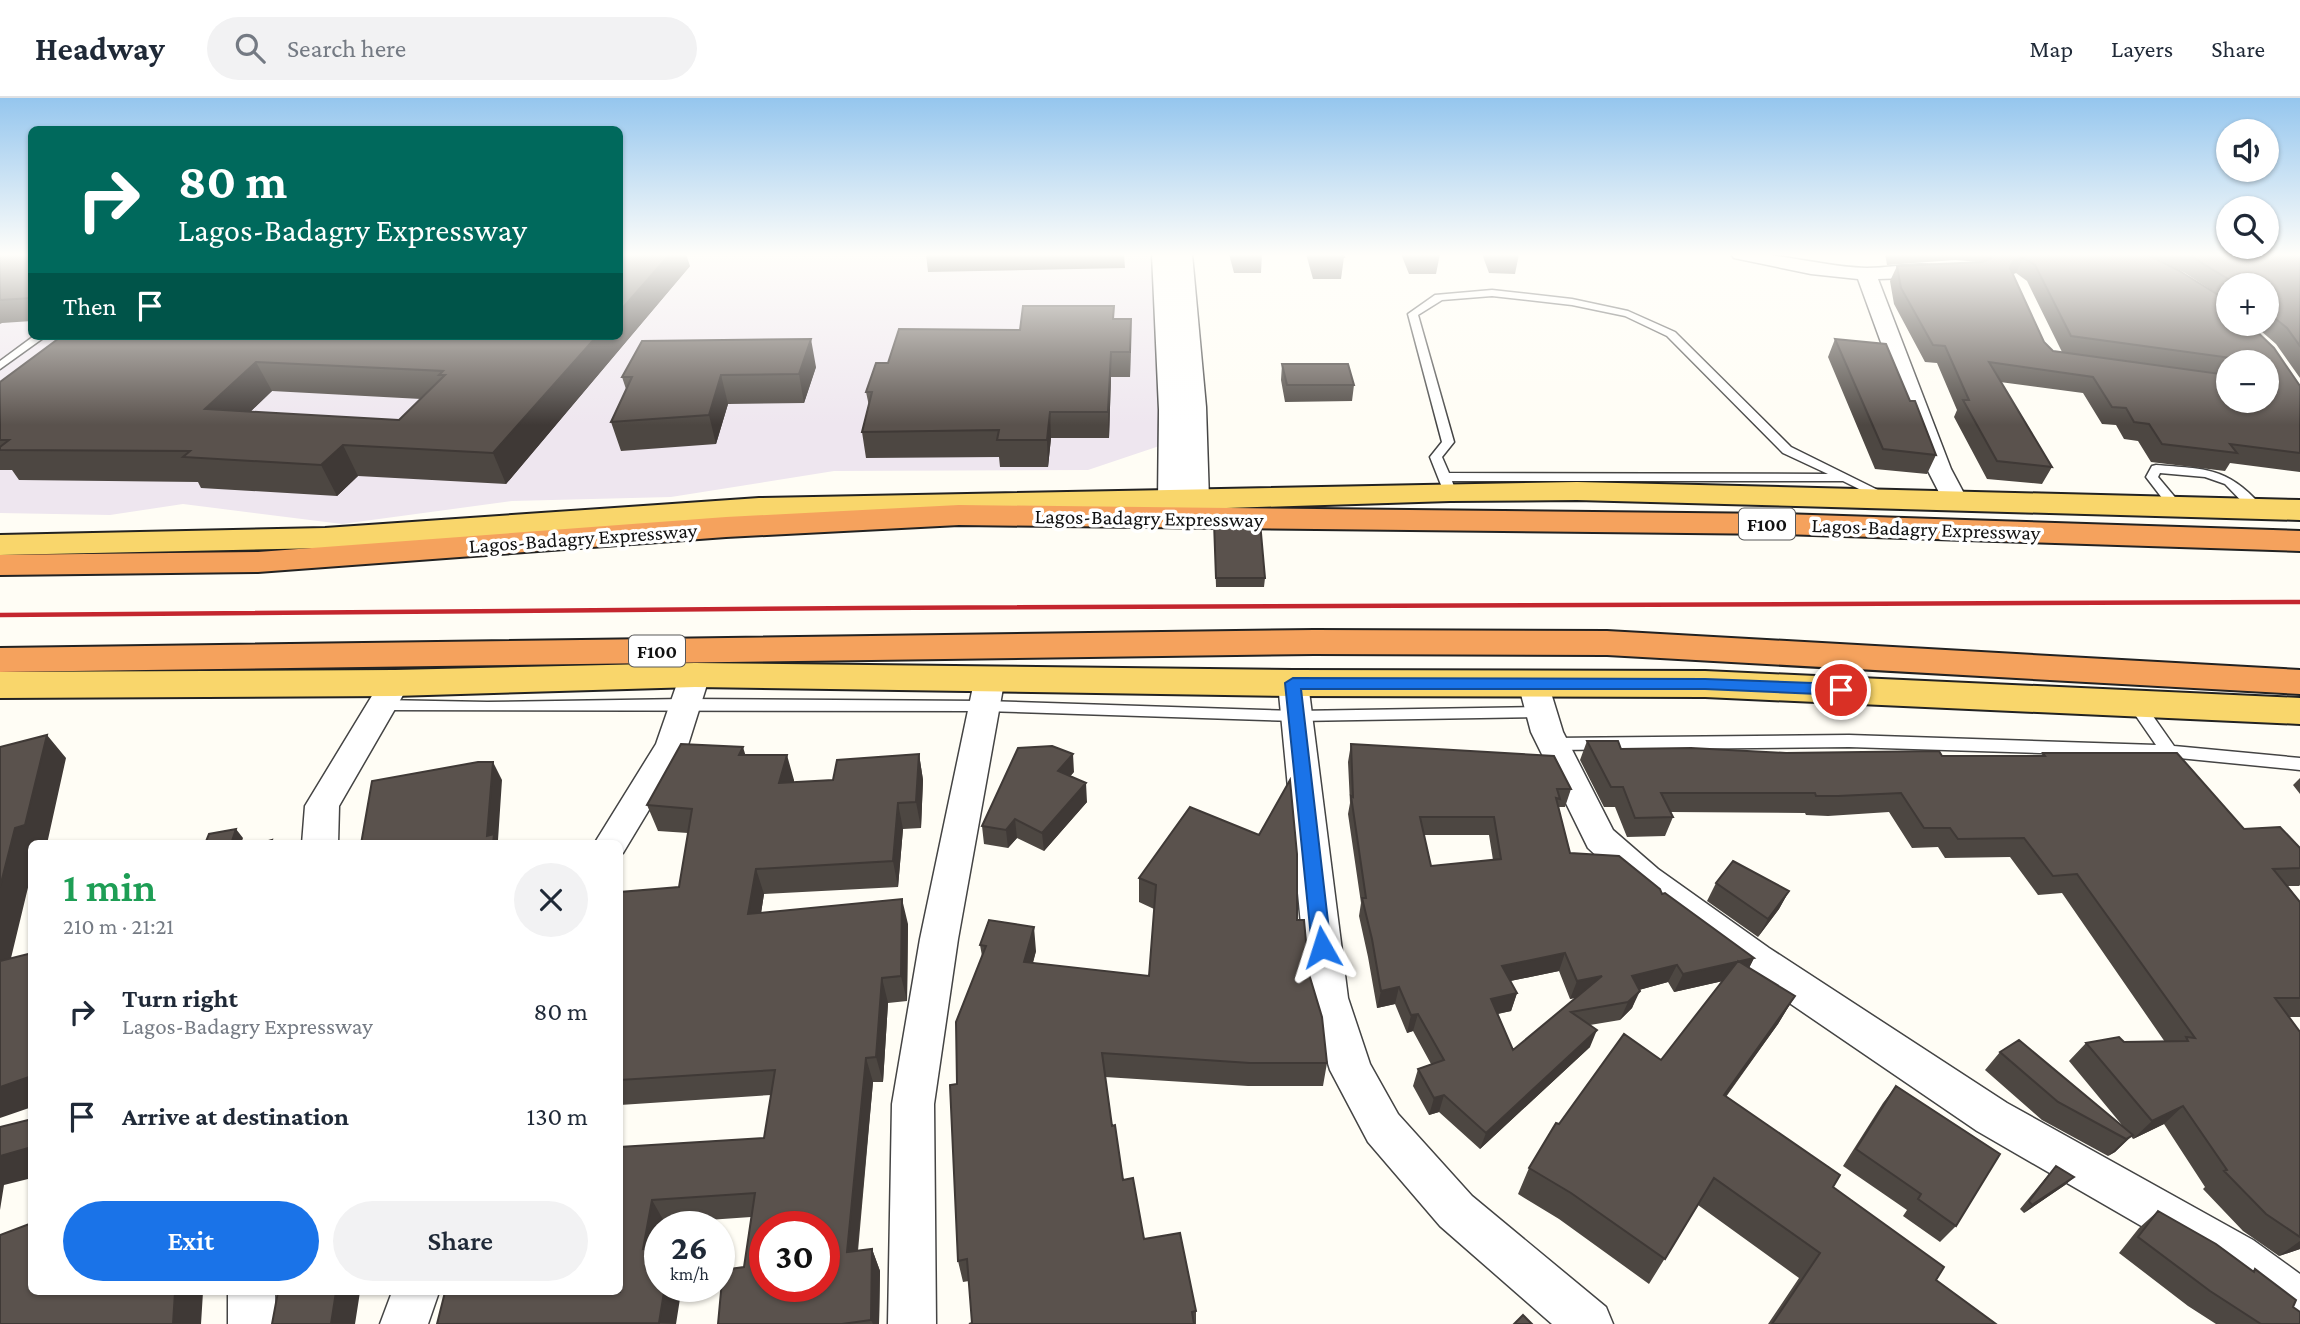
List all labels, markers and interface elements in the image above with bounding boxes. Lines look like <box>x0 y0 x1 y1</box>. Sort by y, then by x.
search box <box>207 17 697 80</box>
icon: search <box>231 29 269 67</box>
text: Headway <box>35 30 165 67</box>
text: Search here <box>287 34 406 63</box>
text: Map <box>2029 35 2073 62</box>
text: Layers <box>2111 35 2173 62</box>
text: Share <box>2211 35 2265 62</box>
map controls <box>2216 119 2279 413</box>
button: sound <box>2216 119 2279 182</box>
icon: right <box>63 154 154 245</box>
text: 80 m <box>178 154 287 209</box>
button: search <box>2216 196 2279 259</box>
text: Lagos-Badagry Expressway <box>178 212 527 248</box>
button: + <box>2216 273 2279 336</box>
icon: arrive <box>131 287 169 325</box>
text: Then <box>63 292 117 321</box>
button: − <box>2216 350 2279 413</box>
street label: Lagos-Badagry Expressway <box>1034 504 1264 532</box>
road number: F100 <box>1739 508 1795 540</box>
street label: Lagos-Badagry Expressway <box>1811 513 2041 545</box>
street label: Lagos-Badagry Expressway <box>468 518 698 558</box>
road number: F100 <box>629 636 685 666</box>
pin <box>1811 660 1871 720</box>
icon: arrive <box>1822 671 1860 709</box>
text: 1 min <box>63 863 156 910</box>
button: close <box>514 863 588 937</box>
position arrow <box>1285 910 1359 984</box>
text: 210 m · 21:21 <box>63 913 174 939</box>
text: Turn right <box>122 984 238 1013</box>
icon: right <box>63 993 101 1031</box>
text: 80 m <box>534 997 588 1026</box>
text: Lagos-Badagry Expressway <box>122 1013 373 1039</box>
icon: arrive <box>63 1098 101 1136</box>
text: Arrive at destination <box>122 1102 349 1131</box>
text: 130 m <box>527 1102 588 1131</box>
button: Exit <box>63 1201 319 1281</box>
button: Share <box>333 1201 588 1281</box>
speed limit sign: 30 <box>749 1211 840 1302</box>
text: 26 <box>671 1228 708 1267</box>
text: km/h <box>670 1264 709 1284</box>

